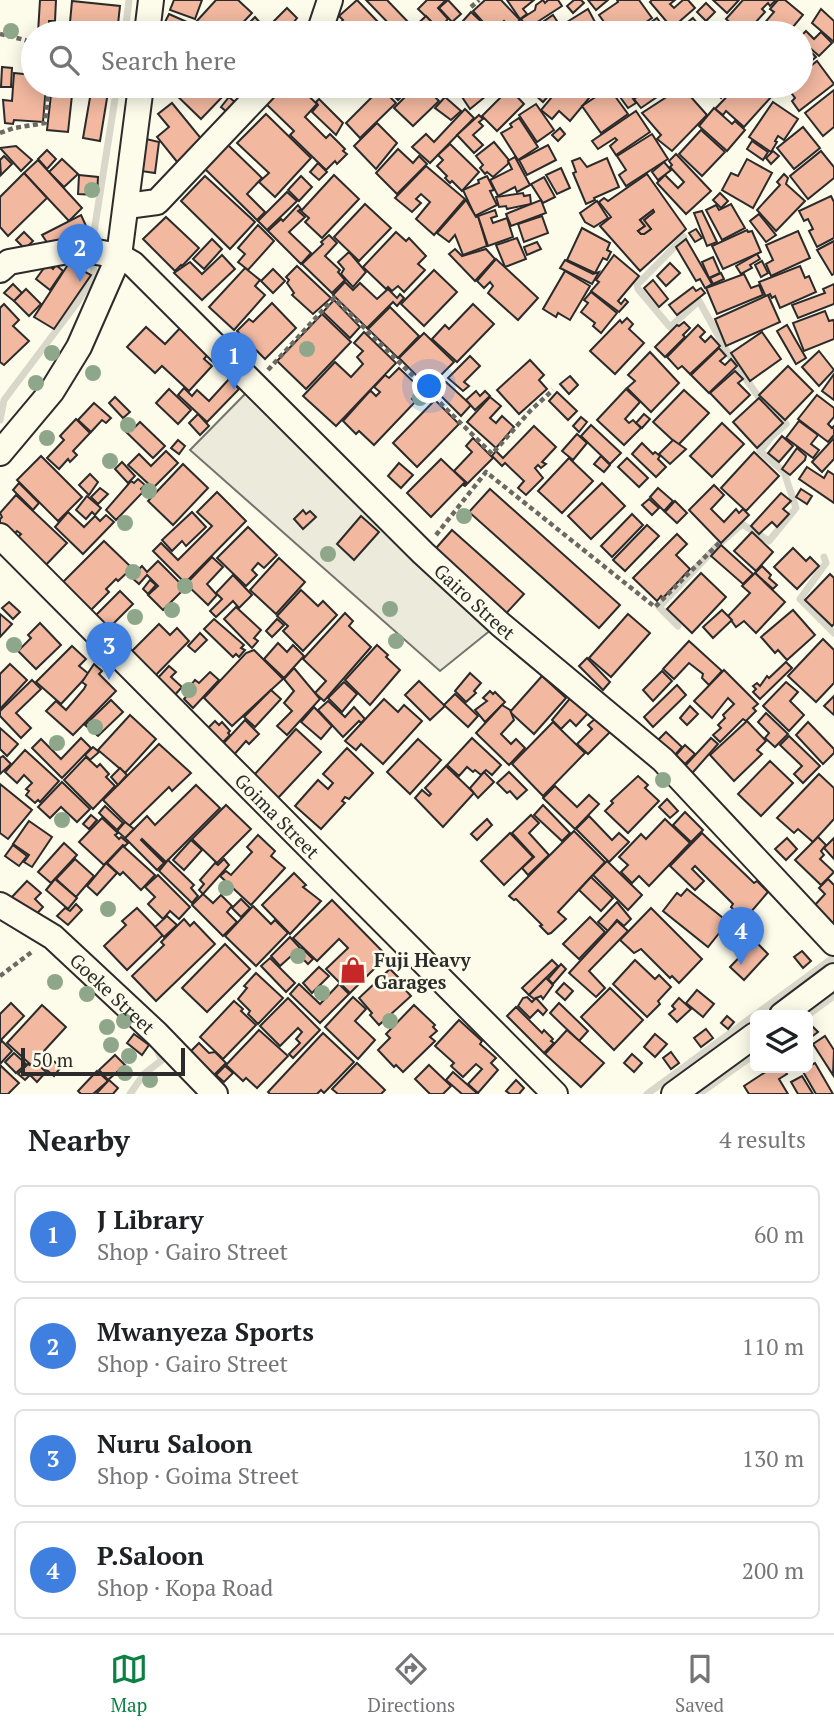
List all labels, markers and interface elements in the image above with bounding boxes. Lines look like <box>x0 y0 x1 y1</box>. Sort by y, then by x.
search box <box>21 21 813 98</box>
icon: search <box>45 41 83 79</box>
text: Search here <box>101 43 236 77</box>
pin: 2 <box>57 224 103 282</box>
pin: 1 <box>211 332 257 390</box>
your location <box>412 369 446 403</box>
street label: Gairo Street <box>429 557 521 645</box>
pin: 3 <box>86 622 132 680</box>
street label: Goima Street <box>230 767 326 863</box>
pin: 4 <box>718 907 764 965</box>
street label: Goeke Street <box>65 947 161 1039</box>
place label: Fuji Heavy Garages <box>374 947 471 994</box>
shop icon: Fuji Heavy Garages <box>338 955 368 985</box>
map controls <box>750 1010 813 1073</box>
button: layers <box>750 1010 813 1073</box>
scale bar <box>21 1045 186 1077</box>
text: 50 m <box>32 1047 73 1072</box>
text: Nearby <box>28 1120 130 1160</box>
text: 4 results <box>719 1124 806 1155</box>
text: J Library <box>97 1202 203 1236</box>
text: 1 <box>47 1219 60 1250</box>
text: 60 m <box>754 1219 804 1250</box>
text: Shop · Gairo Street <box>97 1236 288 1267</box>
text: Mwanyeza Sports <box>97 1314 314 1348</box>
text: 2 <box>47 1331 60 1362</box>
text: 110 m <box>742 1331 804 1362</box>
text: Shop · Gairo Street <box>97 1348 288 1379</box>
text: Nuru Saloon <box>97 1426 253 1460</box>
text: 3 <box>47 1443 60 1474</box>
text: 130 m <box>742 1443 804 1474</box>
text: Shop · Goima Street <box>97 1460 299 1491</box>
text: P.Saloon <box>97 1538 204 1572</box>
text: 4 <box>47 1555 60 1586</box>
text: 200 m <box>742 1555 804 1586</box>
text: Shop · Kopa Road <box>97 1572 273 1603</box>
tab: Map <box>110 1650 148 1717</box>
tab: Directions <box>368 1650 455 1717</box>
tab: Saved <box>675 1650 724 1717</box>

